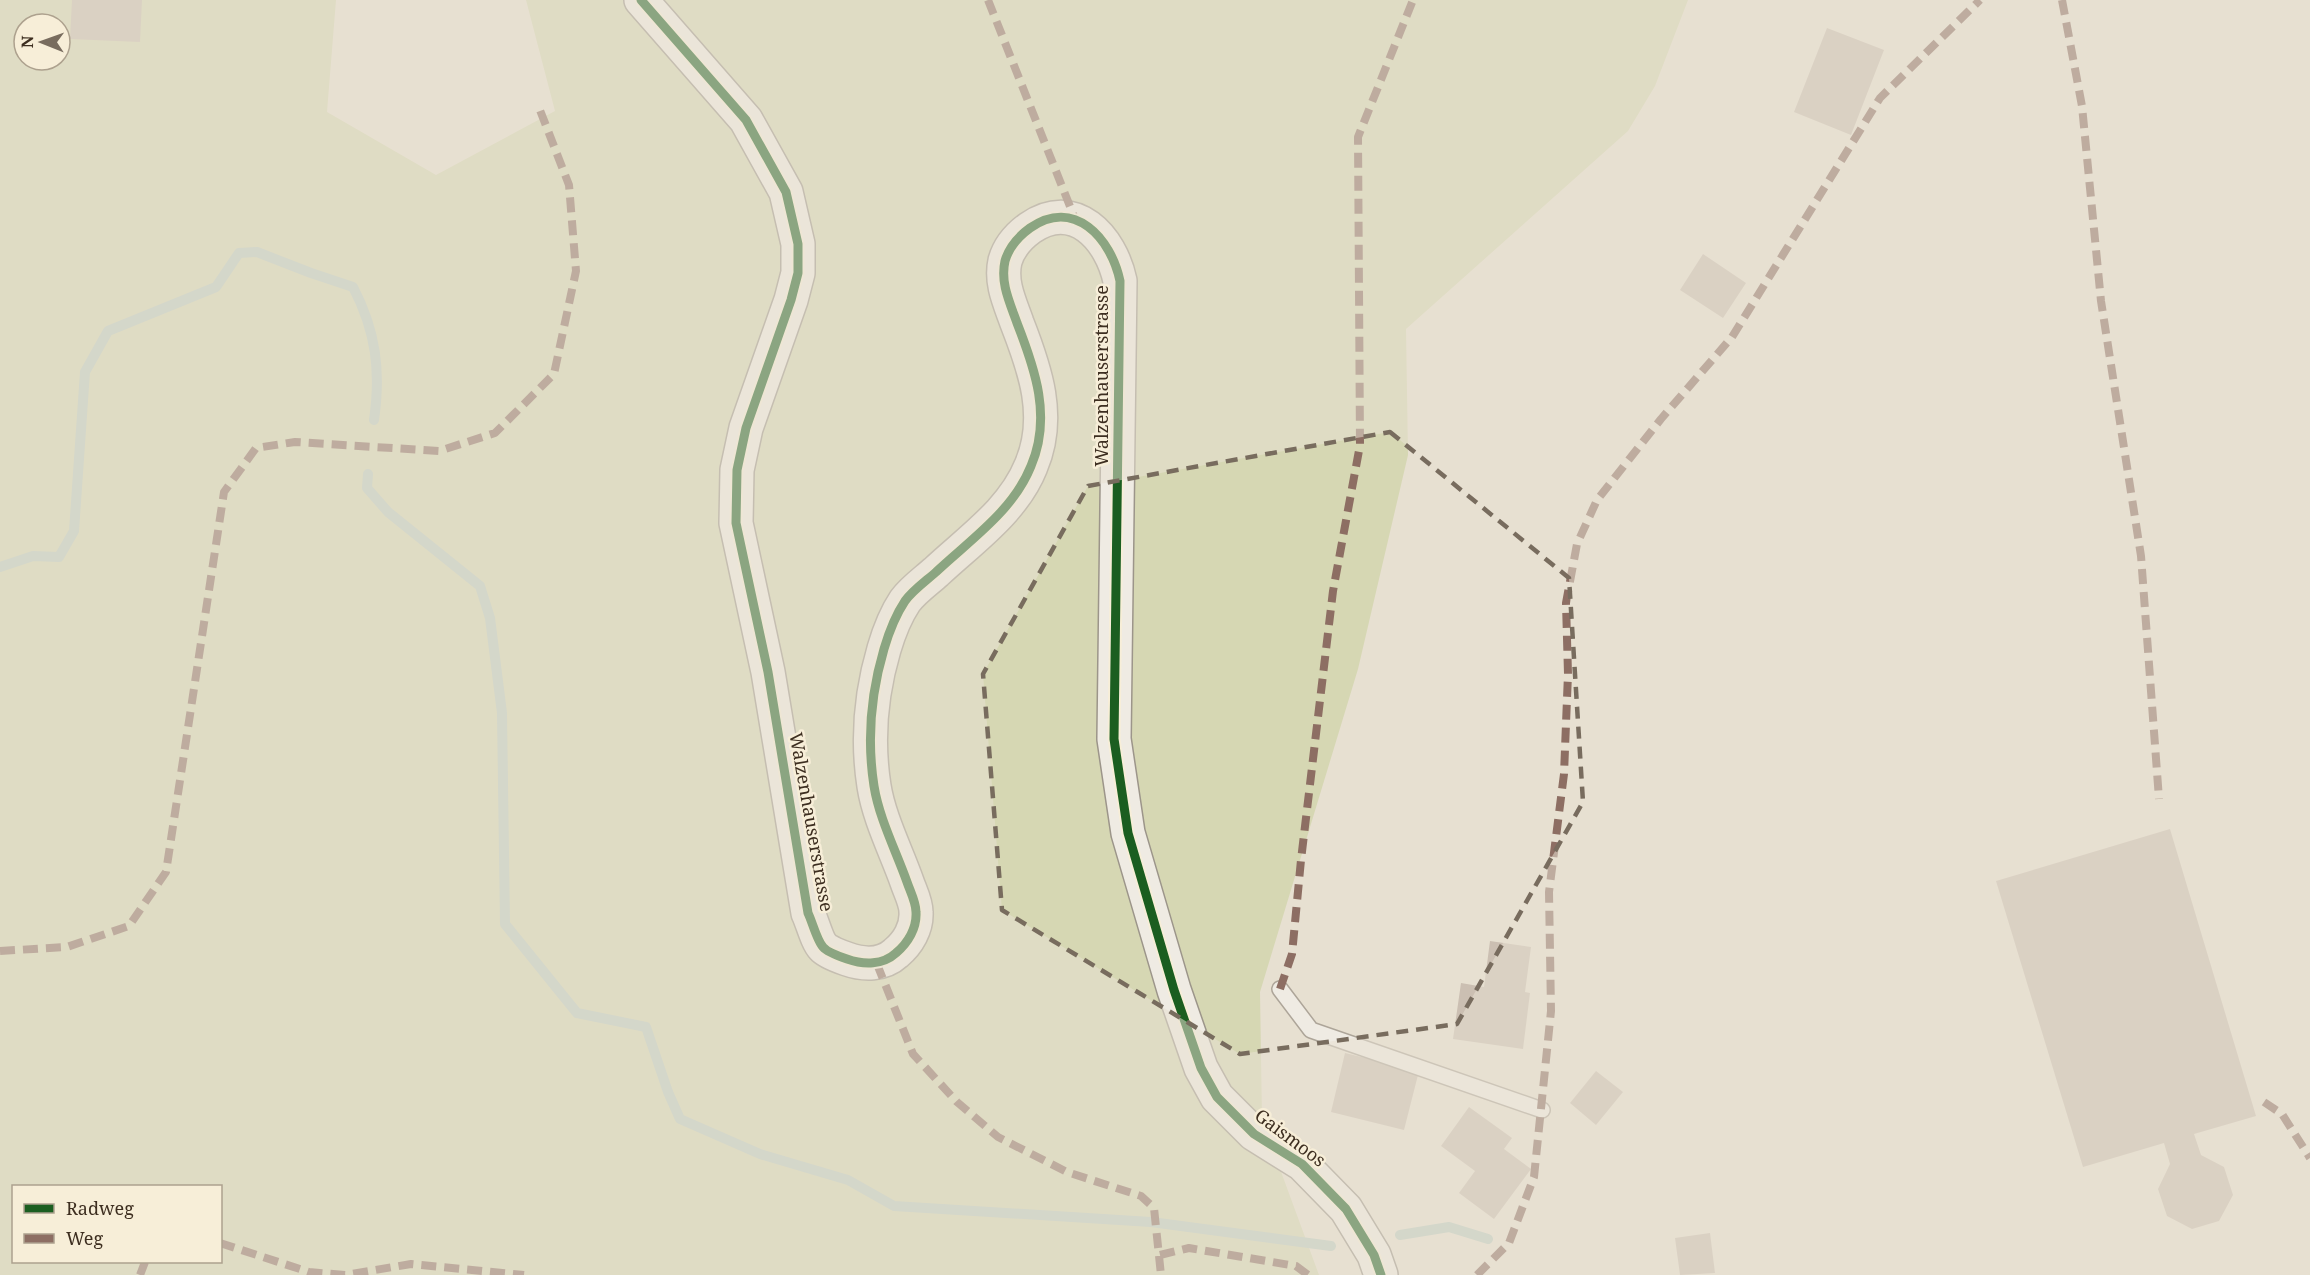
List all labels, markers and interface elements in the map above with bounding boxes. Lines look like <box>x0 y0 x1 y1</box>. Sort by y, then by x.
north arrow <box>12 12 72 72</box>
text: N <box>16 35 38 48</box>
street label: Walzenhauserstrasse <box>1089 285 1113 467</box>
street label: Walzenhauserstrasse <box>784 730 840 913</box>
street label: Gaismoos <box>1250 1103 1331 1172</box>
legend <box>12 1185 222 1263</box>
text: Radweg <box>66 1196 134 1220</box>
text: Weg <box>66 1226 103 1250</box>

